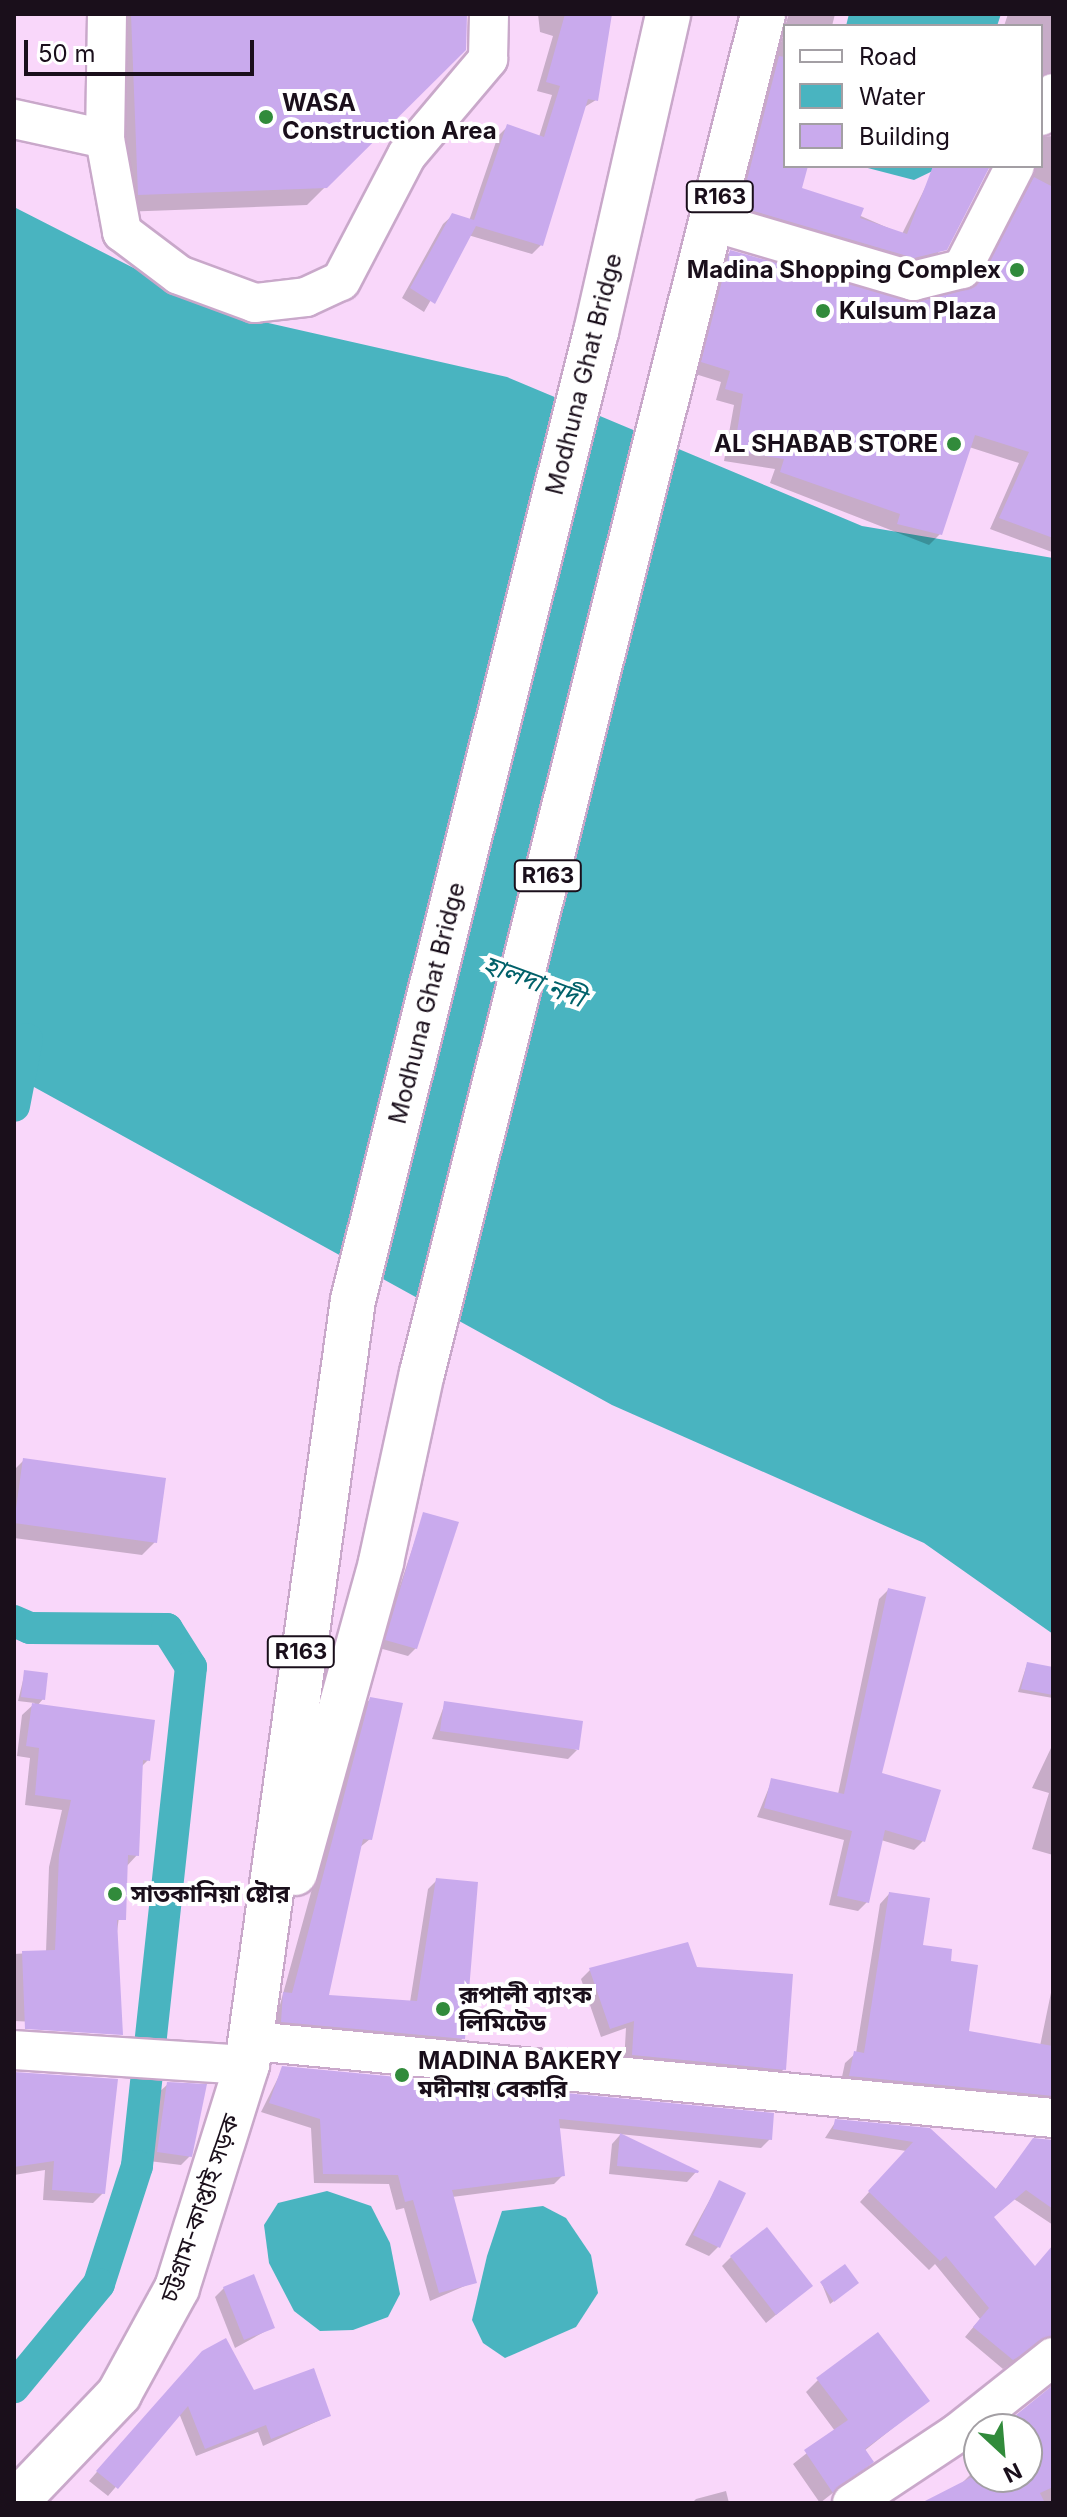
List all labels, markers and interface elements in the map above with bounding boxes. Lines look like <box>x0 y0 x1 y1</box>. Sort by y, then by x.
scale bar <box>28 24 258 74</box>
legend <box>783 24 1043 168</box>
text: 50 m <box>38 39 96 68</box>
text: Road <box>859 42 917 71</box>
text: Water <box>859 82 926 111</box>
place label: WASA Construction Area <box>282 89 497 145</box>
marker: WASA Construction Area <box>257 108 275 126</box>
text: Building <box>859 122 950 151</box>
road number: R163 <box>684 179 756 215</box>
street label: Modhuna Ghat Bridge <box>540 250 628 498</box>
place label: Madina Shopping Complex <box>687 256 1001 284</box>
marker: Madina Shopping Complex <box>1008 261 1026 279</box>
place label: Kulsum Plaza <box>839 297 997 325</box>
marker: Kulsum Plaza <box>814 302 832 320</box>
place label: AL SHABAB STORE <box>714 430 938 458</box>
marker: AL SHABAB STORE <box>945 435 963 453</box>
road number: R163 <box>512 858 584 894</box>
street label: Modhuna Ghat Bridge <box>383 879 471 1127</box>
water label: হালদা নদী <box>479 948 589 1014</box>
road number: R163 <box>265 1634 337 1670</box>
place label: সাতকানিয়া ষ্টোর <box>131 1880 290 1908</box>
marker: সাতকানিয়া ষ্টোর <box>106 1885 124 1903</box>
place label: রূপালী ব্যাংক লিমিটেড <box>459 1981 592 2037</box>
marker: রূপালী ব্যাংক লিমিটেড <box>434 2000 452 2018</box>
place label: MADINA BAKERY মদীনায় বেকারি <box>418 2047 622 2103</box>
marker: MADINA BAKERY মদীনায় বেকারি <box>393 2066 411 2084</box>
street label: চট্টগ্রাম-কাপ্তাই সড়ক <box>154 2110 246 2306</box>
north arrow <box>963 2413 1043 2493</box>
text: N <box>999 2457 1026 2488</box>

